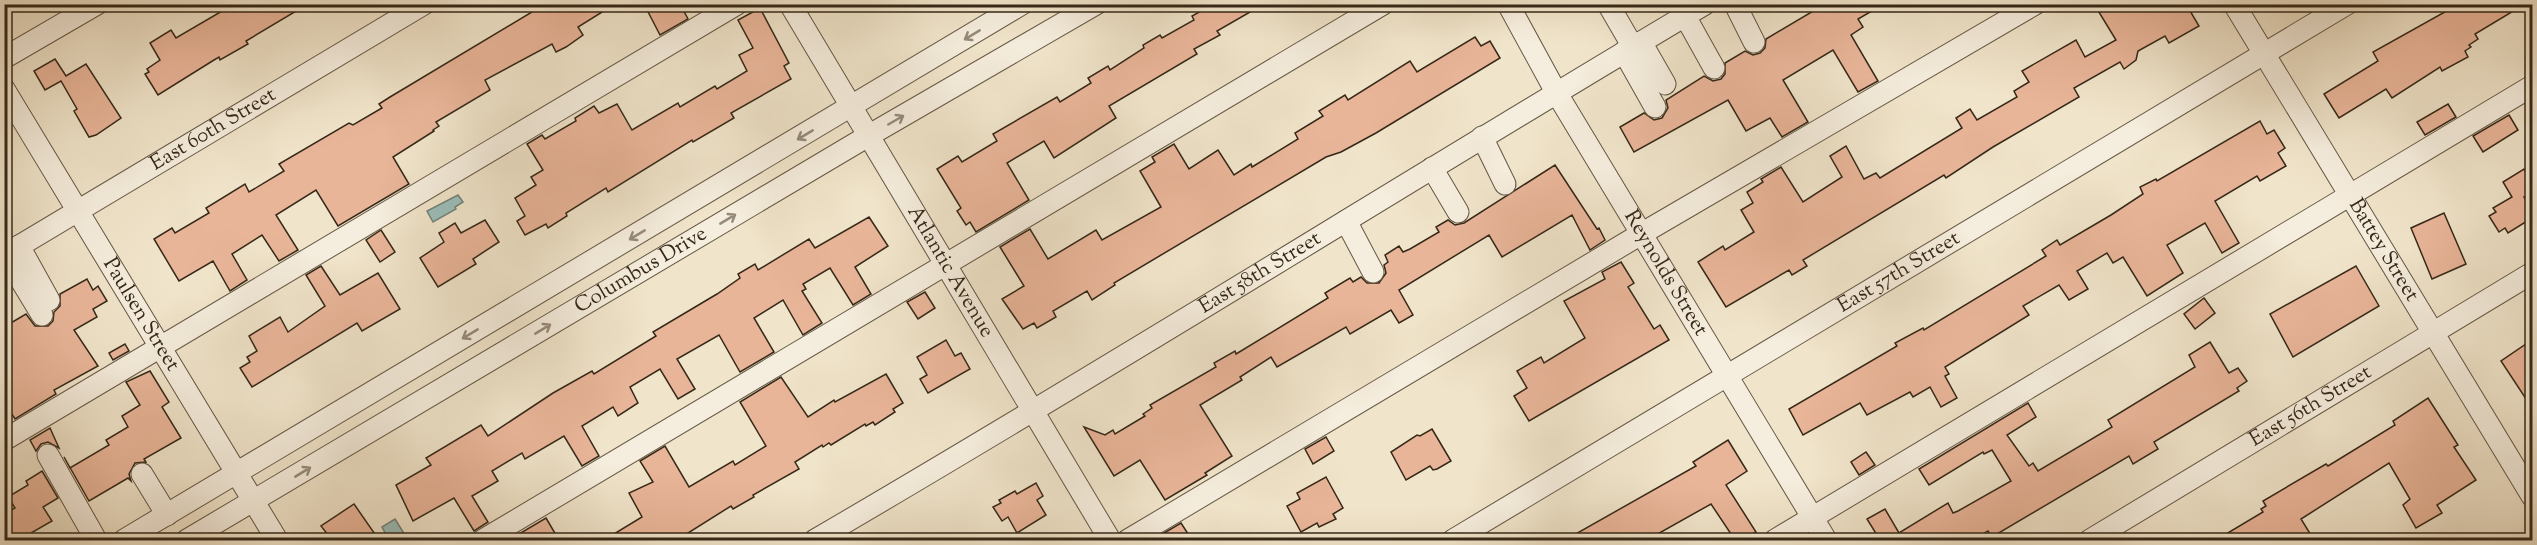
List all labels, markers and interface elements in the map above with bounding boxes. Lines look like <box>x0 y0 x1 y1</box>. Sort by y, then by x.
one-way arrow <box>964 29 981 41</box>
street label: East 60th Street <box>145 81 282 179</box>
one-way arrow <box>887 114 904 126</box>
one-way arrow <box>797 130 814 142</box>
street label: Battey Street <box>2340 193 2426 308</box>
street label: Atlantic Avenue <box>899 200 1001 344</box>
street label: Reynolds Street <box>1616 205 1715 342</box>
one-way arrow <box>719 213 736 225</box>
street label: Columbus Drive <box>569 220 713 322</box>
street label: East 58th Street <box>1193 224 1327 322</box>
street label: East 57th Street <box>1832 224 1966 321</box>
one-way arrow <box>629 229 646 241</box>
street label: Paulsen Street <box>95 252 187 377</box>
one-way arrow <box>534 323 551 335</box>
one-way arrow <box>462 329 479 341</box>
street label: East 56th Street <box>2244 358 2378 455</box>
one-way arrow <box>294 465 311 477</box>

